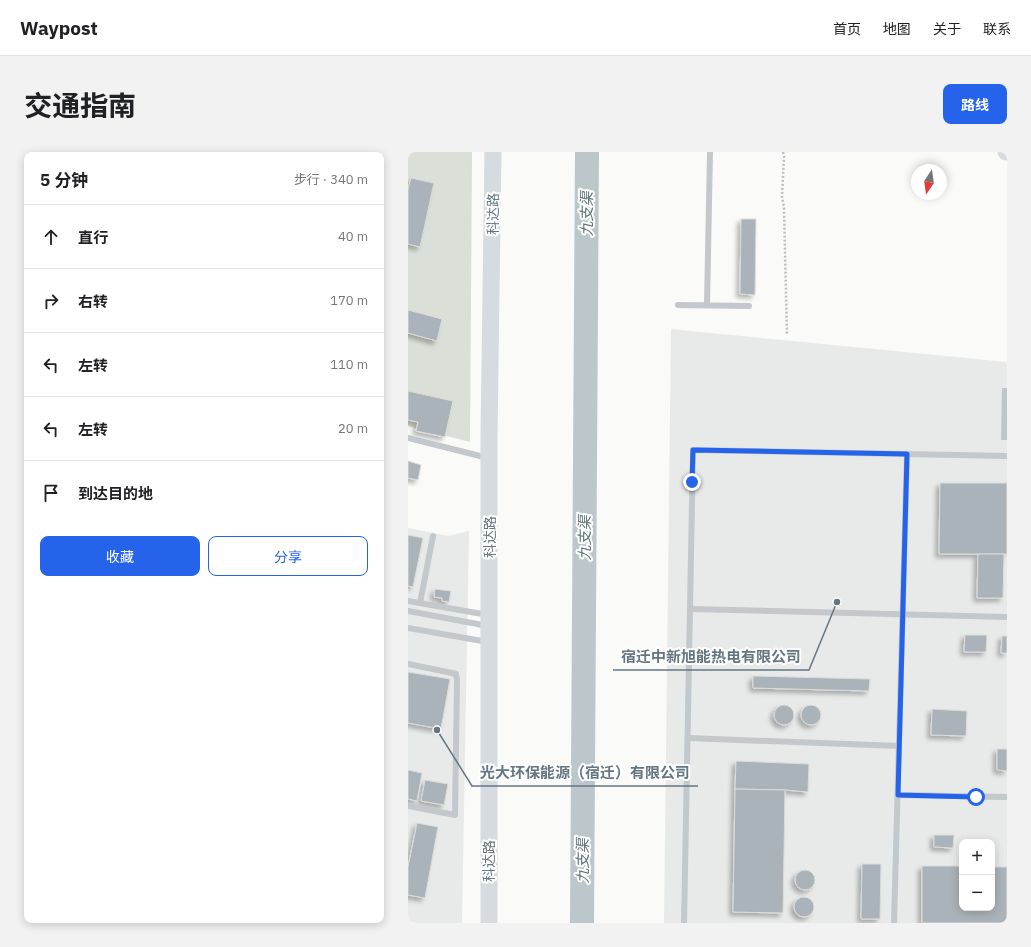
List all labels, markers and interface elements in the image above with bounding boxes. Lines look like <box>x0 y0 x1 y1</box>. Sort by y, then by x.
text: Waypost <box>20 16 98 40</box>
text: 首页 <box>833 20 861 38</box>
text: 地图 <box>883 20 911 38</box>
text: 关于 <box>933 20 961 38</box>
text: 联系 <box>983 20 1011 38</box>
button: 路线 <box>943 84 1007 124</box>
text: 交通指南 <box>24 87 136 124</box>
north arrow <box>911 164 947 200</box>
text: 5 分钟 <box>40 169 88 191</box>
text: 步行 · 340 m <box>294 171 368 188</box>
water label: 九支渠 <box>577 190 596 237</box>
street label: 科达路 <box>484 193 502 235</box>
icon: ahead <box>40 226 62 248</box>
text: 直行 <box>78 228 108 247</box>
text: 40 m <box>338 228 368 245</box>
icon: right <box>40 290 62 312</box>
text: 右转 <box>78 292 108 311</box>
text: 170 m <box>330 292 368 309</box>
icon: left <box>40 354 62 376</box>
text: 左转 <box>78 356 108 375</box>
text: 110 m <box>330 356 368 373</box>
icon: left <box>40 418 62 440</box>
text: 左转 <box>78 420 108 439</box>
text: 20 m <box>338 420 368 437</box>
route end <box>683 473 701 491</box>
icon: arrive <box>40 482 62 504</box>
text: 到达目的地 <box>78 484 153 503</box>
water label: 九支渠 <box>575 514 594 561</box>
street label: 科达路 <box>481 516 499 558</box>
button: 收藏 <box>40 536 200 576</box>
button: 分享 <box>208 536 368 576</box>
callout: 宿迁中新旭能热电有限公司 <box>613 643 809 670</box>
text: 宿迁中新旭能热电有限公司 <box>621 647 801 666</box>
callout: 光大环保能源（宿迁）有限公司 <box>472 759 698 786</box>
text: 光大环保能源（宿迁）有限公司 <box>480 763 690 782</box>
route start <box>967 788 985 806</box>
water label: 九支渠 <box>573 837 592 884</box>
map controls <box>959 839 995 911</box>
button: + <box>959 839 995 875</box>
street label: 科达路 <box>480 840 498 882</box>
button: − <box>959 875 995 911</box>

